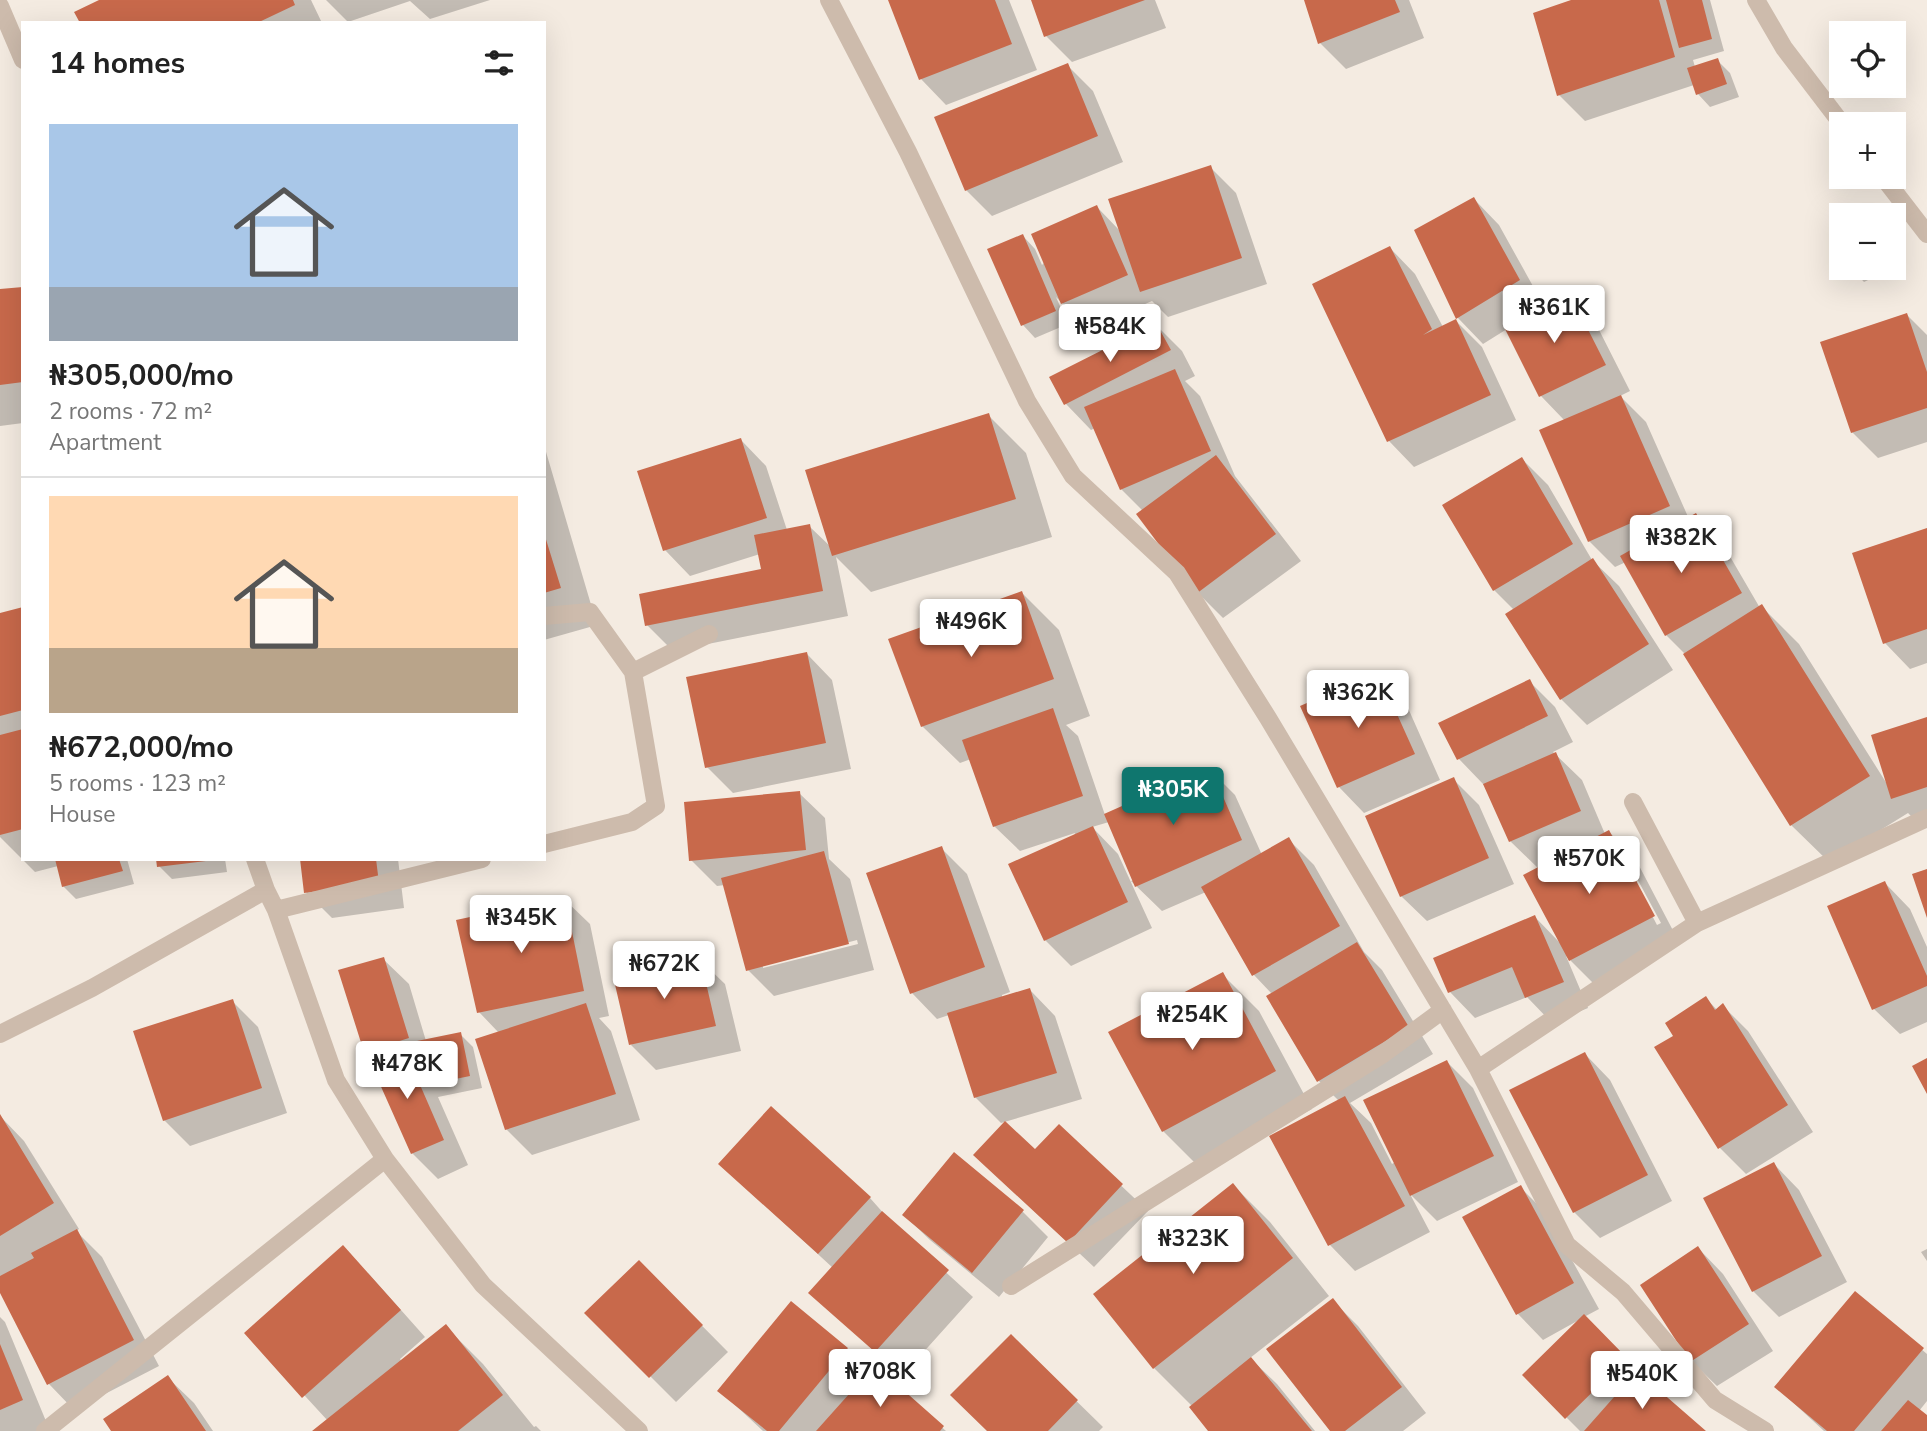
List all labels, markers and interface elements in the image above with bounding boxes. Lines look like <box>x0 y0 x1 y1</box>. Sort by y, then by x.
map controls <box>1829 21 1906 280</box>
button: locate <box>1829 21 1906 98</box>
text: 14 homes <box>49 43 185 84</box>
icon: filters <box>480 44 518 82</box>
button: + <box>1829 112 1906 189</box>
icon: home <box>221 169 347 295</box>
button: − <box>1829 203 1906 280</box>
pin: ₦361K <box>1505 286 1603 345</box>
text: ₦361K <box>1519 292 1589 323</box>
pin: ₦584K <box>1061 304 1159 364</box>
text: ₦584K <box>1075 311 1145 342</box>
text: ₦305,000/mo <box>49 355 234 396</box>
text: 2 rooms · 72 m² <box>49 396 212 427</box>
text: Apartment <box>49 427 161 458</box>
pin: ₦382K <box>1632 516 1730 575</box>
text: ₦382K <box>1646 522 1716 553</box>
icon: home <box>221 541 347 667</box>
pin: ₦496K <box>922 600 1020 659</box>
text: ₦496K <box>936 606 1006 637</box>
pin: ₦362K <box>1309 670 1407 730</box>
text: ₦362K <box>1323 677 1393 708</box>
text: ₦672,000/mo <box>49 727 234 768</box>
text: 5 rooms · 123 m² <box>49 768 226 799</box>
pin: ₦305K <box>1124 768 1222 827</box>
text: ₦305K <box>1138 774 1208 805</box>
text: House <box>49 799 116 830</box>
pin: ₦570K <box>1540 836 1638 896</box>
text: ₦570K <box>1554 843 1624 874</box>
pin: ₦345K <box>472 895 570 955</box>
text: ₦345K <box>486 902 556 933</box>
pin: ₦672K <box>615 942 713 1001</box>
text: ₦672K <box>629 948 699 979</box>
pin: ₦254K <box>1143 992 1241 1052</box>
text: ₦254K <box>1157 999 1227 1030</box>
pin: ₦478K <box>358 1042 456 1101</box>
text: ₦478K <box>372 1048 442 1079</box>
pin: ₦323K <box>1144 1216 1242 1276</box>
text: ₦323K <box>1158 1223 1228 1254</box>
pin: ₦708K <box>831 1350 929 1409</box>
pin: ₦540K <box>1593 1352 1691 1411</box>
text: ₦708K <box>845 1356 915 1387</box>
text: ₦540K <box>1607 1358 1677 1389</box>

